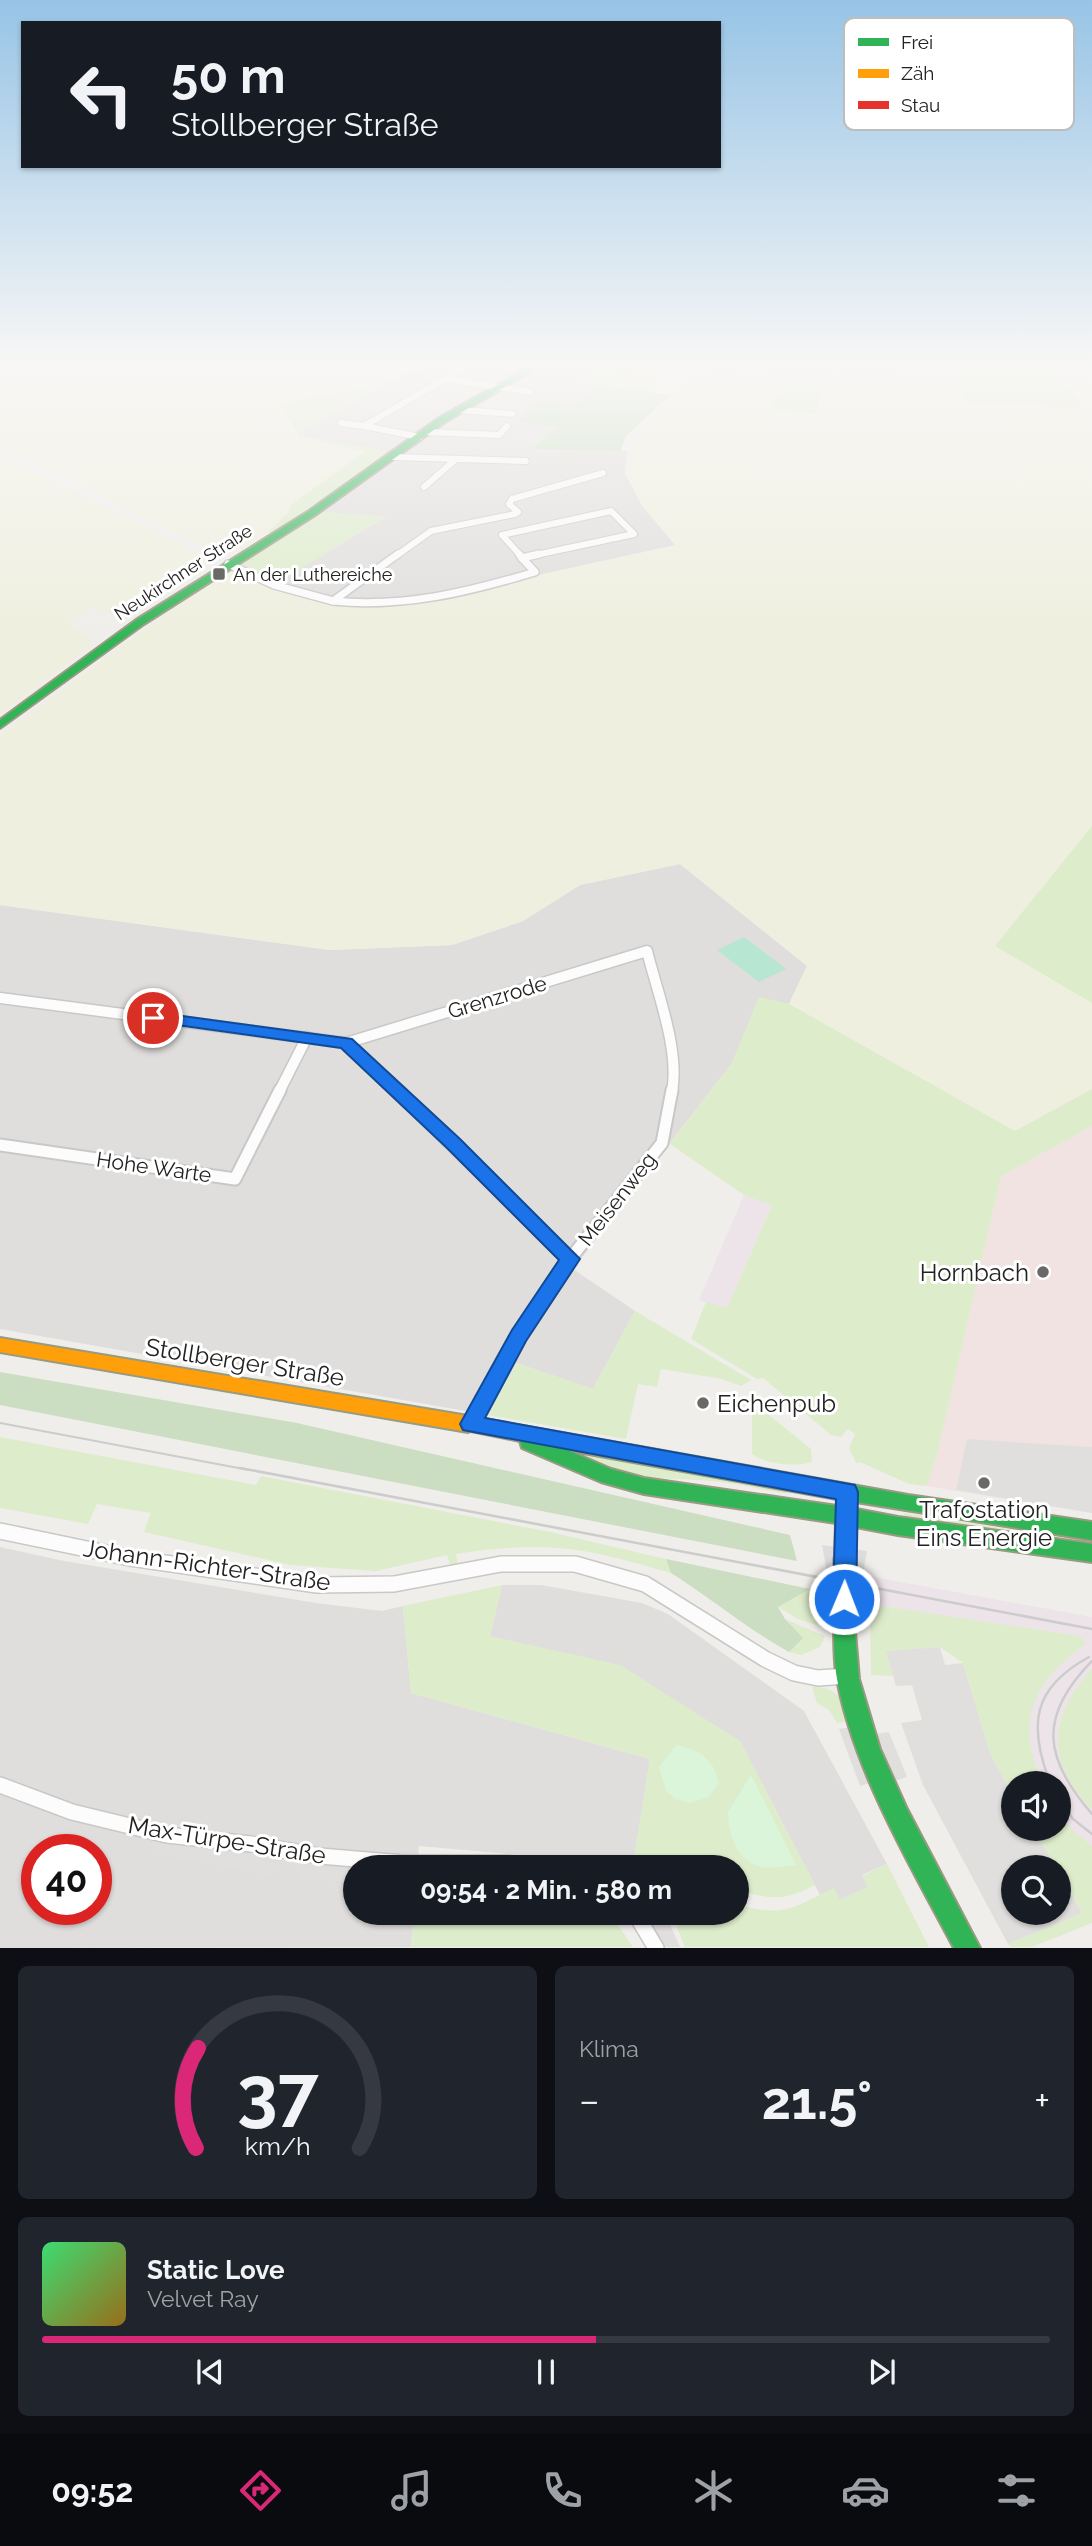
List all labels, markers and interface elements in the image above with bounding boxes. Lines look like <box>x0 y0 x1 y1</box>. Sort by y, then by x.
legend <box>844 18 1074 130</box>
text: Frei <box>901 31 933 53</box>
text: 50 m <box>171 47 286 104</box>
icon: left <box>56 49 147 140</box>
text: Zäh <box>901 62 934 84</box>
text: Stau <box>901 94 940 116</box>
text: Stollberger Straße <box>171 106 438 143</box>
street label: Neukirchner Straße <box>110 519 256 624</box>
place label: An der Luthereiche <box>233 564 393 585</box>
marker: An der Luthereiche <box>211 566 227 582</box>
street label: Grenzrode <box>445 970 549 1024</box>
pin <box>123 988 183 1048</box>
icon: arrive <box>134 999 172 1037</box>
street label: Hohe Warte <box>95 1147 213 1187</box>
street label: Meisenweg <box>573 1147 661 1251</box>
place label: Hornbach <box>920 1258 1029 1287</box>
marker: Hornbach <box>1035 1264 1051 1280</box>
street label: Stollberger Straße <box>144 1332 346 1392</box>
place label: Eichenpub <box>717 1389 836 1418</box>
marker: Eichenpub <box>695 1395 711 1411</box>
marker: Trafostation Eins Energie <box>976 1475 992 1491</box>
place label: Trafostation Eins Energie <box>916 1495 1052 1552</box>
street label: Johann-Richter-Straße <box>82 1533 332 1597</box>
position arrow <box>807 1562 881 1636</box>
map controls <box>1001 1771 1071 1925</box>
button: sound <box>1001 1771 1071 1841</box>
street label: Max-Türpe-Straße <box>126 1810 328 1870</box>
speed limit sign: 40 <box>21 1834 112 1925</box>
button: search <box>1001 1855 1071 1925</box>
text: 09:54 · 2 Min. · 580 m <box>420 1875 672 1905</box>
text: Klima <box>579 2035 639 2062</box>
text: 37 <box>237 2051 318 2136</box>
text: 21.5° <box>762 2070 872 2131</box>
text: − <box>579 2078 599 2123</box>
text: + <box>1034 2078 1050 2123</box>
text: km/h <box>245 2131 310 2161</box>
text: Static Love <box>147 2255 285 2285</box>
text: Velvet Ray <box>147 2285 259 2312</box>
icon: previous <box>191 2353 229 2391</box>
icon: pause <box>527 2353 565 2391</box>
icon: next <box>863 2353 901 2391</box>
icon: directions <box>236 2466 285 2515</box>
icon: music <box>387 2466 436 2515</box>
icon: phone <box>538 2466 587 2515</box>
icon: climate <box>689 2466 738 2515</box>
icon: car <box>841 2466 890 2515</box>
icon: filters <box>992 2466 1041 2515</box>
text: 09:52 <box>51 2472 133 2509</box>

